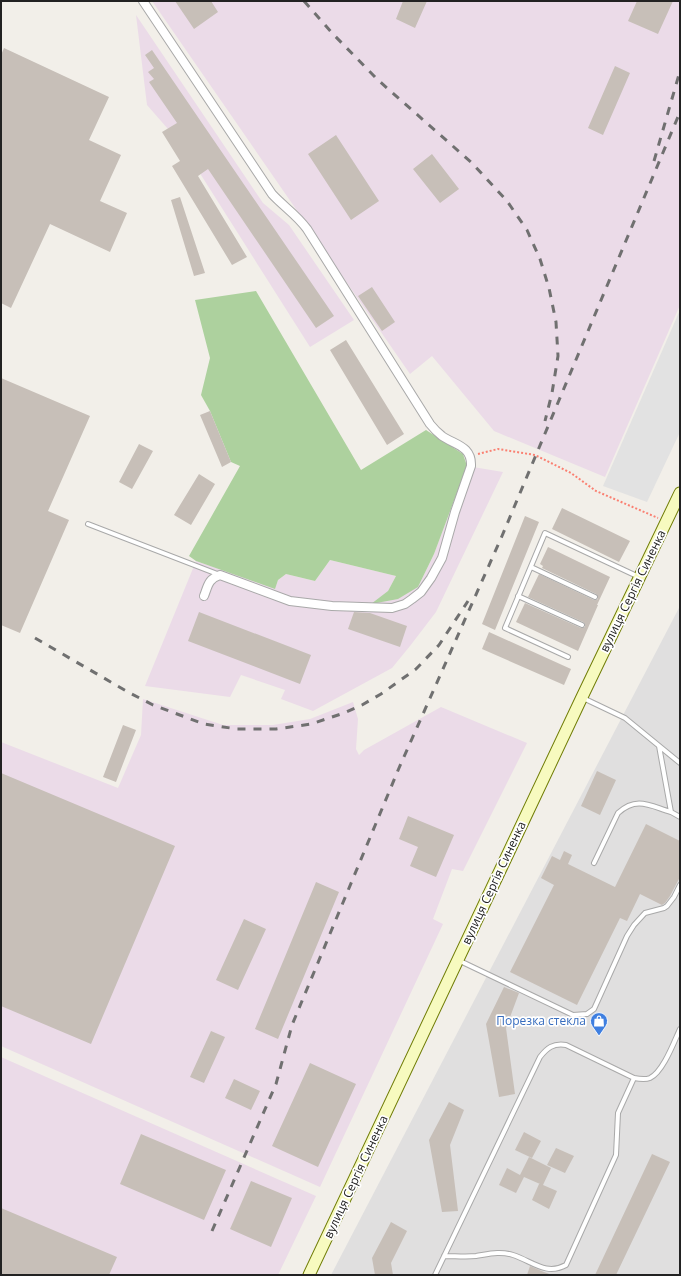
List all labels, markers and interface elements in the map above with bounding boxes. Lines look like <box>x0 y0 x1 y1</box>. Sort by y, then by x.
street label: вулиця Сергія Синенка <box>595 527 670 655</box>
street label: вулиця Сергія Синенка <box>457 818 530 947</box>
shop icon: Порезка стекла <box>589 1011 609 1036</box>
place label: Порезка стекла <box>496 1012 586 1029</box>
street label: вулиця Сергія Синенка <box>319 1112 392 1241</box>

